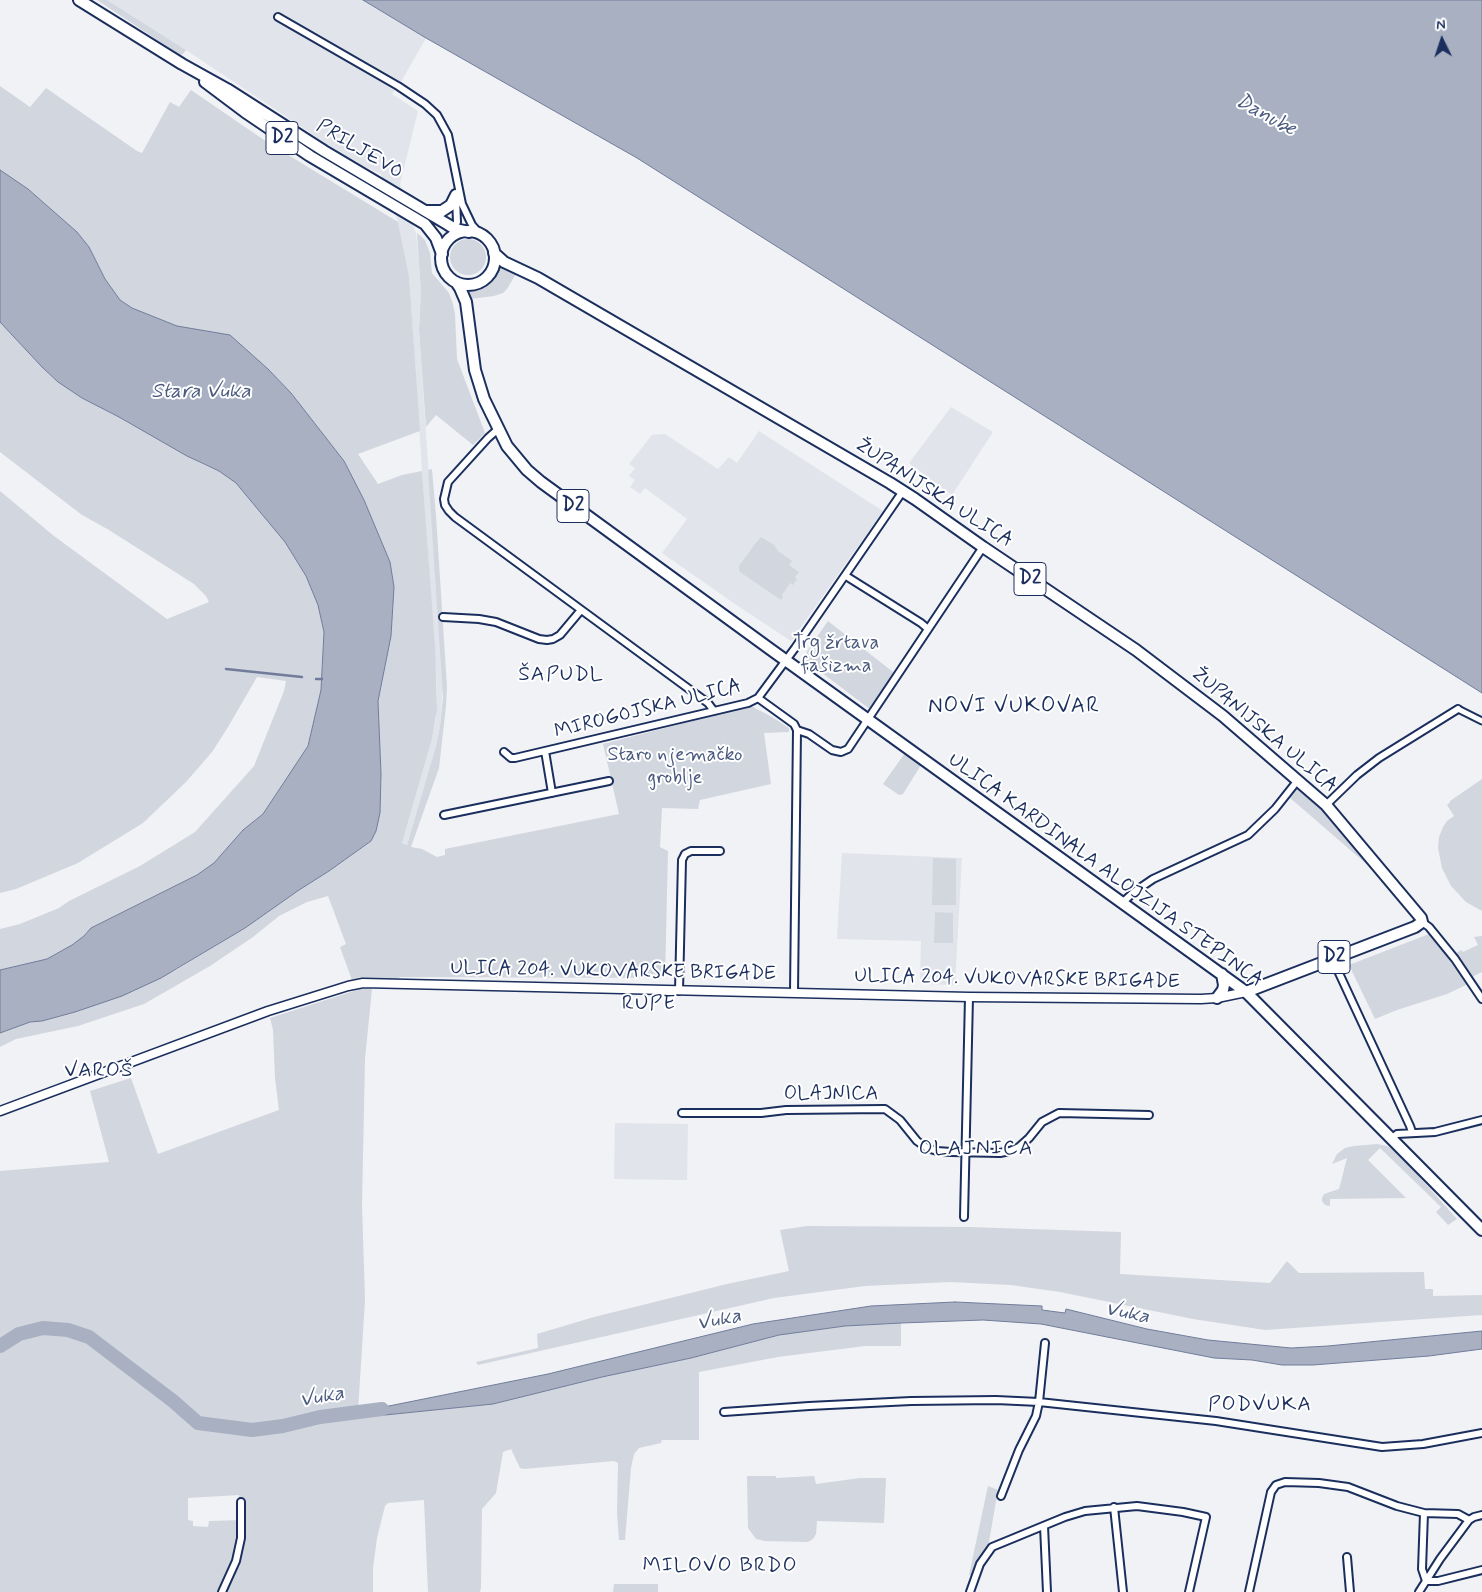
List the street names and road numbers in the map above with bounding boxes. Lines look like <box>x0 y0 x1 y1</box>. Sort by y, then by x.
street label: PRILJEVO <box>311 115 407 185</box>
road number: D2 <box>266 122 298 154</box>
street label: ŽUPANIJSKA ULICA <box>851 434 1017 554</box>
road number: D2 <box>557 490 589 522</box>
road number: D2 <box>1014 562 1046 596</box>
street label: ŽUPANIJSKA ULICA <box>1186 663 1342 799</box>
street label: MIROGOJSKA ULICA <box>552 675 744 745</box>
street label: ULICA KARDINALA ALOJZIJA STEPINCA <box>943 749 1267 993</box>
road number: D2 <box>1318 940 1350 974</box>
street label: ULICA 204. VUKOVARSKE BRIGADE <box>450 957 776 987</box>
street label: ULICA 204. VUKOVARSKE BRIGADE <box>854 965 1180 995</box>
street label: OLAJNICA <box>784 1083 878 1107</box>

